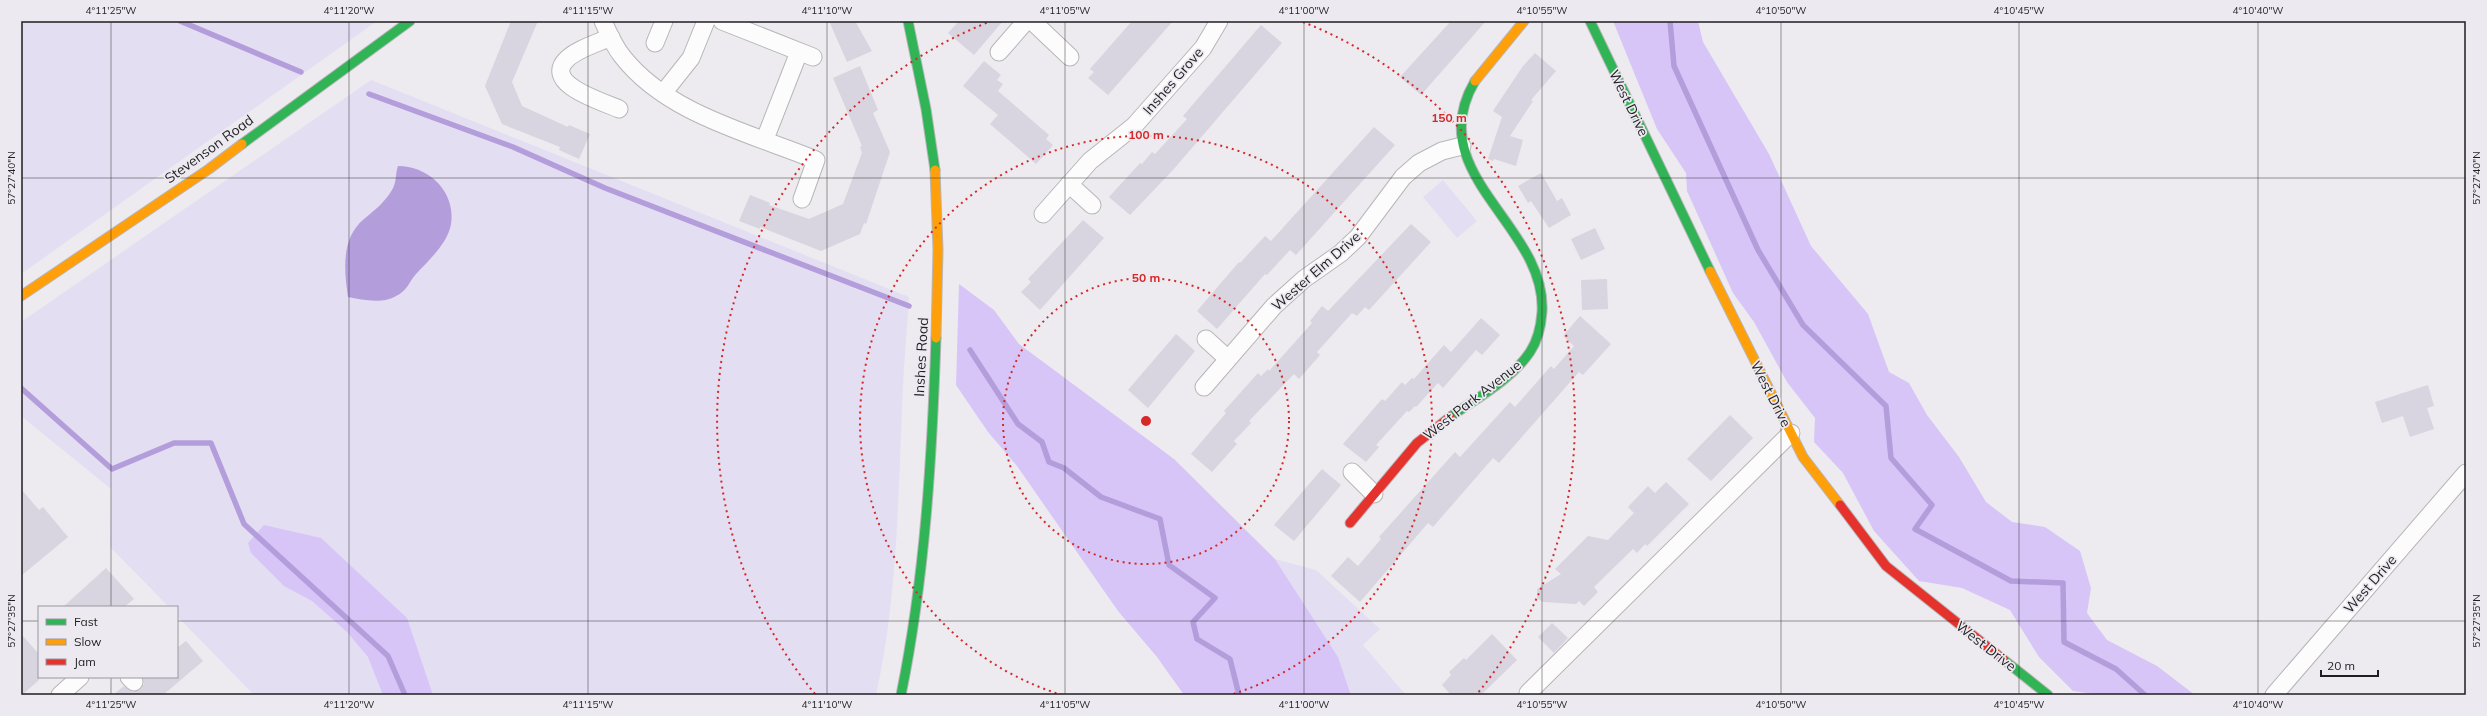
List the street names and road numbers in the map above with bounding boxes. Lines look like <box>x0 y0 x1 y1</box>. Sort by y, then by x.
street label: Inshes Grove <box>1139 44 1207 118</box>
street label: West Drive <box>1605 67 1653 139</box>
street label: Stevenson Road <box>161 111 257 187</box>
street label: Wester Elm Drive <box>1268 228 1364 314</box>
street label: Inshes Road <box>910 317 932 397</box>
street label: West Park Avenue <box>1419 356 1525 444</box>
street label: West Drive <box>1747 358 1795 430</box>
street label: West Drive <box>2340 551 2400 617</box>
street label: West Drive <box>1952 617 2020 675</box>

